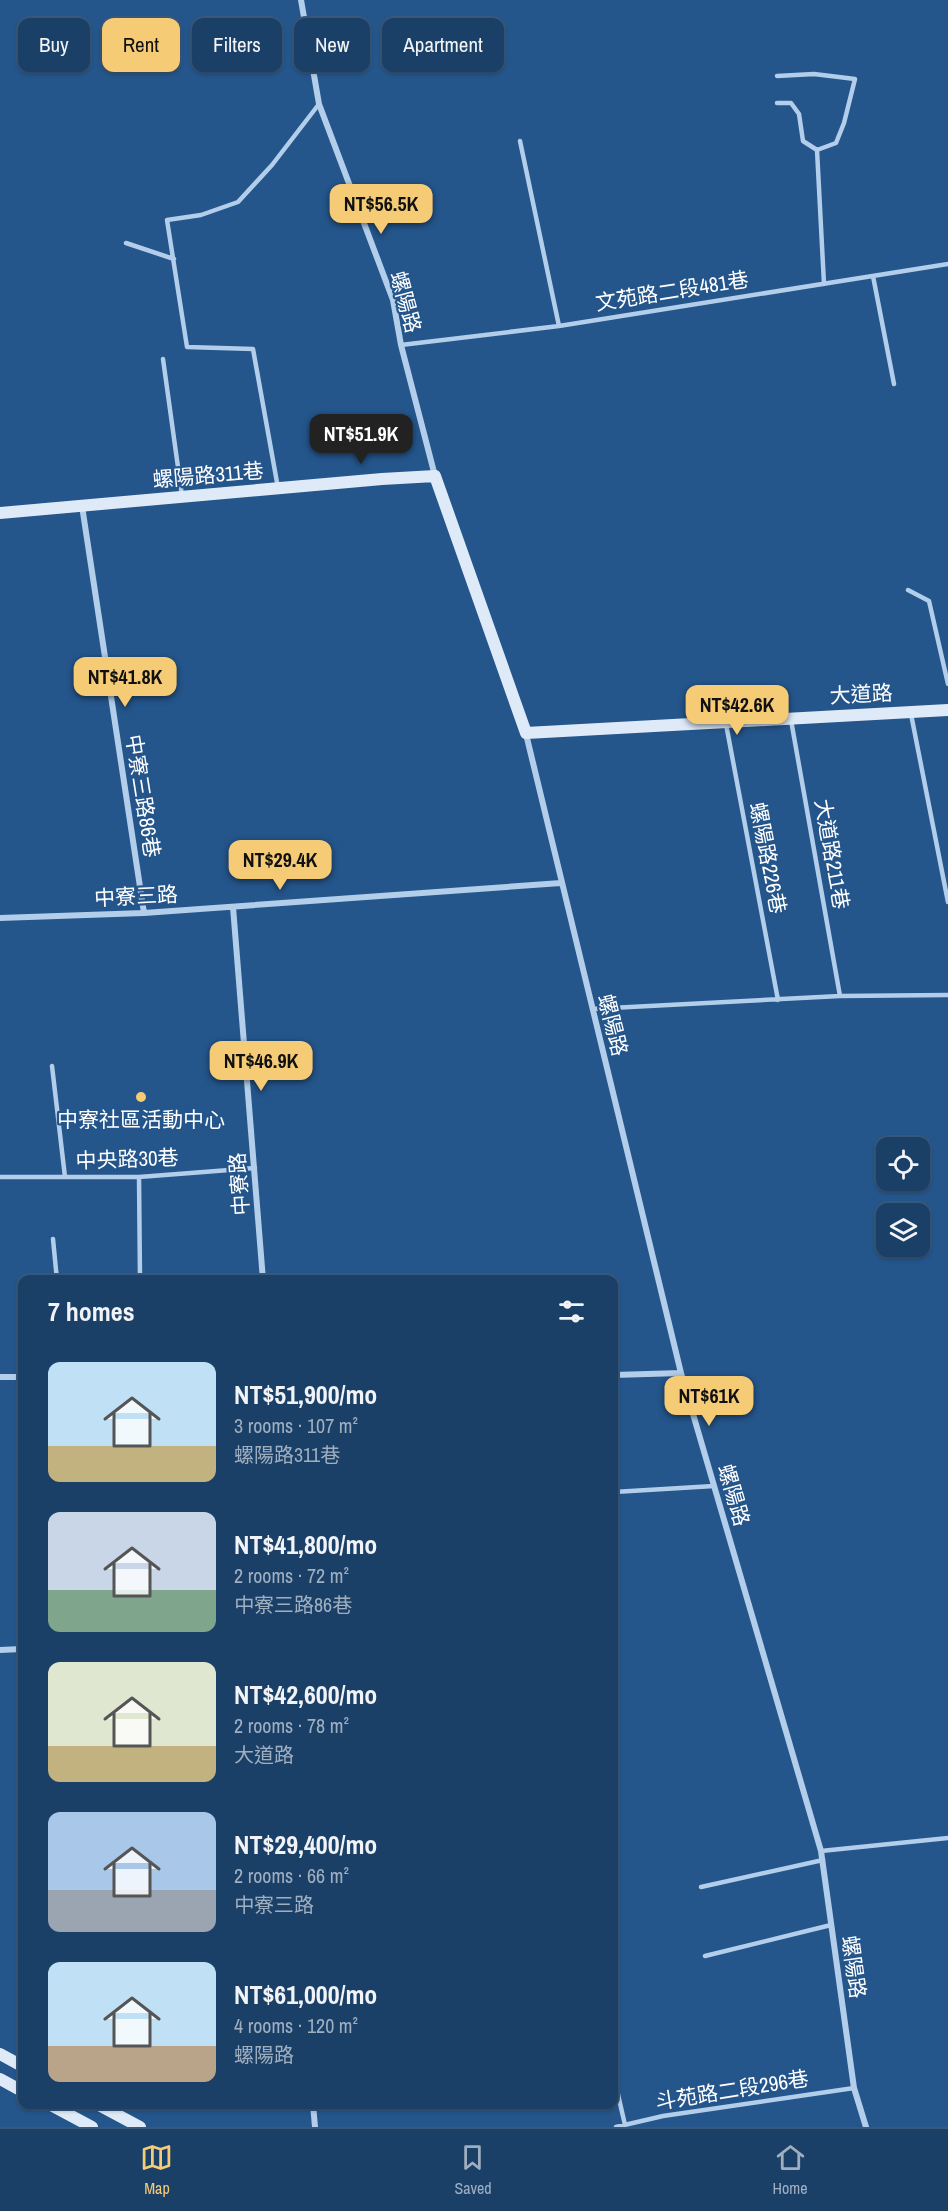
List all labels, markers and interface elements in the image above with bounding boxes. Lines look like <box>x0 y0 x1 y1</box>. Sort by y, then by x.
chip: Buy <box>18 18 90 72</box>
chip: Rent <box>102 18 180 72</box>
chip: Filters <box>192 18 282 72</box>
chip: New <box>294 18 370 72</box>
chip: Apartment <box>382 18 504 72</box>
pin: NT$56.5K <box>319 184 443 235</box>
text: NT$56.5K <box>344 190 418 217</box>
street label: 文苑路二段481巷 <box>593 265 751 317</box>
street label: 螺陽路 <box>384 268 428 336</box>
pin: NT$51.9K <box>299 414 423 465</box>
text: NT$51.9K <box>324 420 398 447</box>
street label: 螺陽路311巷 <box>151 456 265 494</box>
pin: NT$41.8K <box>63 657 187 708</box>
text: NT$41.8K <box>88 663 162 690</box>
street label: 大道路 <box>829 678 893 710</box>
pin: NT$42.6K <box>675 685 799 736</box>
text: NT$42.6K <box>700 691 774 718</box>
street label: 中寮三路86巷 <box>119 732 167 860</box>
street label: 大道路211巷 <box>808 797 856 911</box>
street label: 螺陽路226巷 <box>743 800 793 916</box>
pin: NT$29.4K <box>218 840 342 891</box>
text: NT$29.4K <box>243 846 317 873</box>
street label: 中寮三路 <box>93 879 179 913</box>
street label: 螺陽路 <box>591 991 635 1059</box>
pin: NT$46.9K <box>199 1041 323 1092</box>
text: NT$46.9K <box>224 1047 298 1074</box>
marker: 中寮社區活動中心 <box>134 1090 148 1104</box>
place label: 中寮社區活動中心 <box>57 1105 225 1134</box>
map controls <box>876 1137 930 1257</box>
button: locate <box>876 1137 930 1191</box>
street label: 中央路30巷 <box>75 1143 179 1175</box>
street label: 中寮路 <box>222 1152 256 1216</box>
button: layers <box>876 1203 930 1257</box>
text: 7 homes <box>48 1294 135 1329</box>
icon: filters <box>555 1295 588 1328</box>
pin: NT$61K <box>660 1376 758 1427</box>
text: NT$51,900/mo <box>234 1377 377 1412</box>
text: NT$61K <box>678 1382 740 1409</box>
icon: home <box>96 1386 168 1458</box>
text: 3 rooms · 107 m² <box>234 1412 358 1439</box>
text: 螺陽路311巷 <box>234 1441 340 1468</box>
street label: 螺陽路 <box>711 1461 757 1529</box>
text: NT$41,800/mo <box>234 1527 377 1562</box>
icon: home <box>96 1536 168 1608</box>
text: 2 rooms · 72 m² <box>234 1562 349 1589</box>
text: 中寮三路86巷 <box>234 1591 352 1618</box>
text: NT$42,600/mo <box>234 1677 377 1712</box>
icon: home <box>96 1686 168 1758</box>
text: 2 rooms · 78 m² <box>234 1712 349 1739</box>
text: 大道路 <box>234 1741 294 1768</box>
text: NT$29,400/mo <box>234 1827 377 1862</box>
icon: home <box>96 1836 168 1908</box>
text: 2 rooms · 66 m² <box>234 1862 349 1889</box>
text: 中寮三路 <box>234 1891 314 1918</box>
street label: 螺陽路 <box>835 1934 873 2000</box>
text: NT$61,000/mo <box>234 1977 377 2012</box>
icon: home <box>96 1986 168 2058</box>
text: 4 rooms · 120 m² <box>234 2012 358 2039</box>
text: 螺陽路 <box>234 2041 294 2068</box>
street label: 斗苑路二段296巷 <box>653 2064 811 2116</box>
tab: Map <box>140 2141 173 2199</box>
tab: Saved <box>454 2141 492 2199</box>
tab: Home <box>773 2141 808 2199</box>

